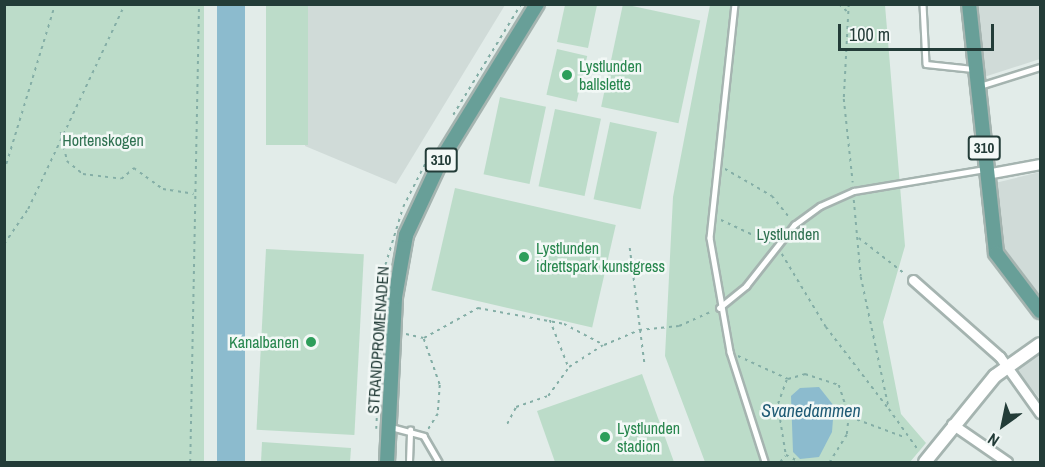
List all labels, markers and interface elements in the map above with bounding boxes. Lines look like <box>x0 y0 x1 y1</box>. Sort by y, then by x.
scale bar <box>841 12 997 50</box>
text: 100 m <box>849 22 890 47</box>
place label: Lystlunden ballslette <box>579 56 642 94</box>
marker: Lystlunden ballslette <box>560 68 574 82</box>
park label: Hortenskogen <box>62 130 144 150</box>
road number: 310 <box>968 136 1000 160</box>
road number: 310 <box>424 148 458 172</box>
park label: Lystlunden <box>757 224 819 244</box>
place label: Lystlunden idrettspark kunstgress <box>536 238 665 276</box>
marker: Lystlunden idrettspark kunstgress <box>517 250 531 264</box>
street label: STRANDPROMENADEN <box>363 266 393 414</box>
place label: Kanalbanen <box>229 332 299 352</box>
marker: Kanalbanen <box>304 335 318 349</box>
north arrow <box>973 395 1033 455</box>
water label: Svanedammen <box>761 400 861 422</box>
place label: Lystlunden stadion <box>617 418 680 456</box>
text: N <box>983 428 1003 452</box>
marker: Lystlunden stadion <box>598 430 612 444</box>

